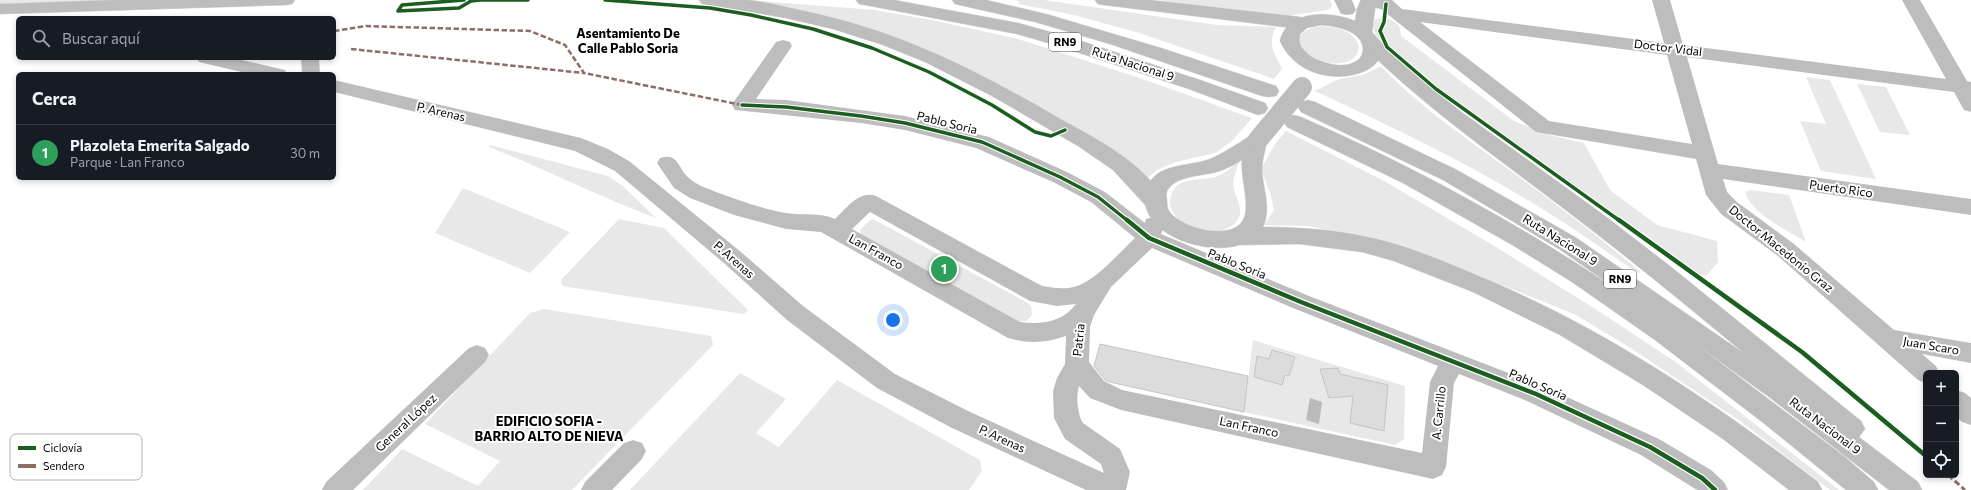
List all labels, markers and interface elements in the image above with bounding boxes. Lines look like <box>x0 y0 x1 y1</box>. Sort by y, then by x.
search box <box>16 16 336 60</box>
district label: Asentamiento De Calle Pablo Soria <box>576 25 680 56</box>
icon: search <box>30 27 52 49</box>
text: Buscar aquí <box>62 29 140 47</box>
road number: RN9 <box>1049 33 1081 51</box>
street label: Doctor Vidal <box>1633 36 1703 58</box>
street label: Ruta Nacional 9 <box>1091 43 1176 83</box>
text: Cerca <box>32 88 77 109</box>
street label: P. Arenas <box>416 99 467 123</box>
street label: Pablo Soria <box>916 108 979 136</box>
text: Plazoleta Emerita Salgado <box>70 136 250 154</box>
text: 1 <box>42 145 48 161</box>
text: 30 m <box>290 145 320 161</box>
text: Parque · Lan Franco <box>70 154 185 170</box>
street label: Puerto Rico <box>1809 177 1874 199</box>
street label: Doctor Macedonio Graz <box>1727 202 1837 295</box>
street label: Ruta Nacional 9 <box>1521 211 1600 268</box>
street label: Lan Franco <box>847 230 906 272</box>
street label: P. Arenas <box>711 238 758 281</box>
street label: Pablo Soria <box>1206 245 1269 281</box>
pin: 1 <box>931 254 957 284</box>
road number: RN9 <box>1604 270 1636 288</box>
your location <box>883 310 903 330</box>
street label: Patria <box>1069 323 1087 357</box>
street label: Juan Scaro <box>1902 333 1960 358</box>
street label: Pablo Soria <box>1507 366 1570 403</box>
map controls <box>1923 370 1959 478</box>
button: + <box>1923 370 1959 406</box>
street label: A. Carrillo <box>1428 385 1448 440</box>
street label: General López <box>372 391 439 454</box>
street label: Ruta Nacional 9 <box>1787 394 1864 457</box>
button: − <box>1923 406 1959 442</box>
district label: EDIFICIO SOFIA - BARRIO ALTO DE NIEVA <box>475 413 624 444</box>
street label: Lan Franco <box>1218 413 1280 439</box>
street label: P. Arenas <box>977 421 1028 455</box>
legend <box>10 434 142 480</box>
text: Ciclovía <box>43 441 82 454</box>
button: locate <box>1923 442 1959 478</box>
text: Sendero <box>43 459 85 472</box>

